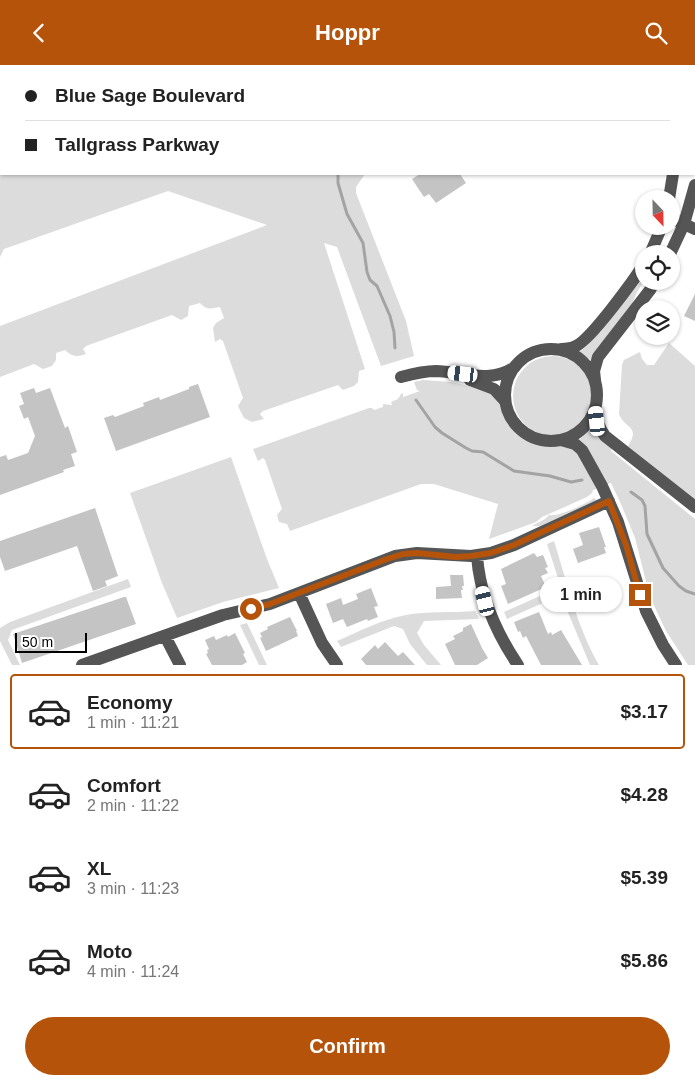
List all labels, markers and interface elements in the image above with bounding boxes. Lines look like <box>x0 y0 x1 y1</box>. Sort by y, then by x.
icon: back <box>25 19 53 47</box>
icon: search <box>642 19 670 47</box>
text: Hoppr <box>315 20 380 45</box>
text: Blue Sage Boulevard <box>55 85 245 106</box>
text: Tallgrass Parkway <box>55 134 219 155</box>
north arrow <box>635 190 680 235</box>
map controls <box>635 190 680 345</box>
button: locate <box>635 245 680 290</box>
button: layers <box>635 300 680 345</box>
car <box>447 365 478 383</box>
car <box>587 405 606 437</box>
callout: 1 min <box>540 577 622 613</box>
route end <box>629 584 651 606</box>
car <box>474 585 495 617</box>
text: 1 min <box>560 586 602 603</box>
route start <box>240 598 262 620</box>
scale bar <box>15 630 88 653</box>
text: 50 m <box>22 634 53 650</box>
icon: car <box>27 689 72 734</box>
text: Economy <box>87 692 173 713</box>
text: $3.17 <box>620 701 668 722</box>
text: 1 min · 11:21 <box>87 714 179 731</box>
icon: car <box>27 772 72 817</box>
text: Comfort <box>87 775 161 796</box>
text: $4.28 <box>620 784 668 805</box>
text: 2 min · 11:22 <box>87 797 179 814</box>
icon: car <box>27 855 72 900</box>
text: XL <box>87 858 111 879</box>
text: $5.39 <box>620 867 668 888</box>
text: 3 min · 11:23 <box>87 880 179 897</box>
icon: car <box>27 938 72 983</box>
text: Moto <box>87 941 132 962</box>
text: $5.86 <box>620 950 668 971</box>
text: 4 min · 11:24 <box>87 963 179 980</box>
button: Confirm <box>25 1017 670 1075</box>

